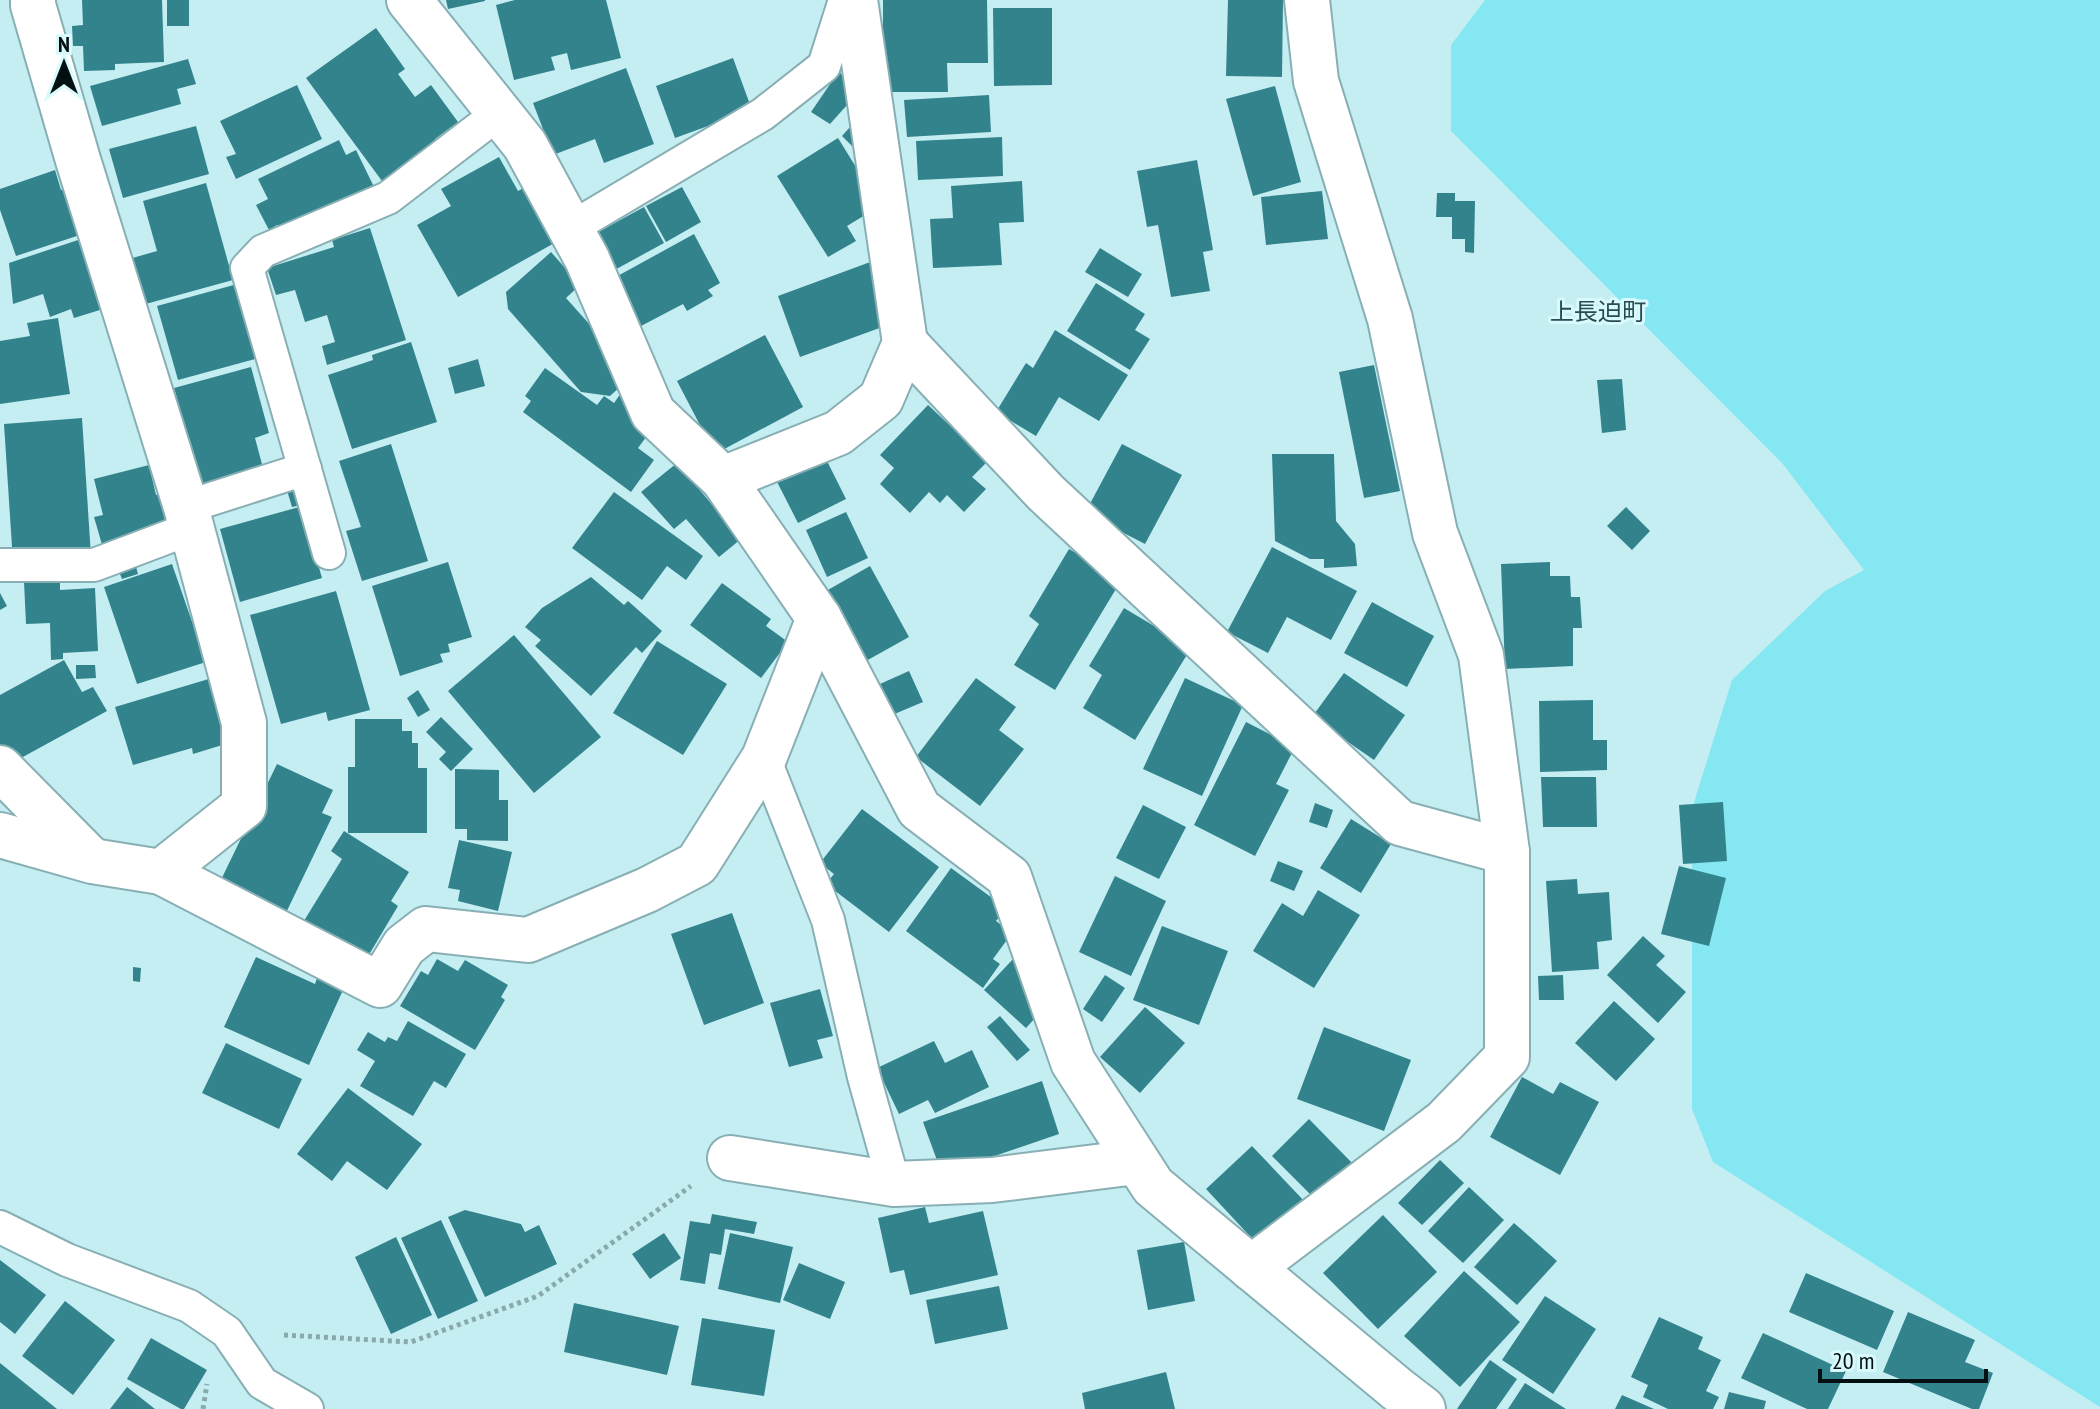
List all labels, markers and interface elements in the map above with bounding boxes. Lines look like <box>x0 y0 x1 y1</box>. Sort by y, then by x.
north arrow <box>24 24 104 104</box>
text: N <box>58 30 70 58</box>
district label: 上長迫町 <box>1550 296 1646 327</box>
scale bar <box>1820 1333 1986 1383</box>
text: 20 m <box>1832 1345 1874 1376</box>

